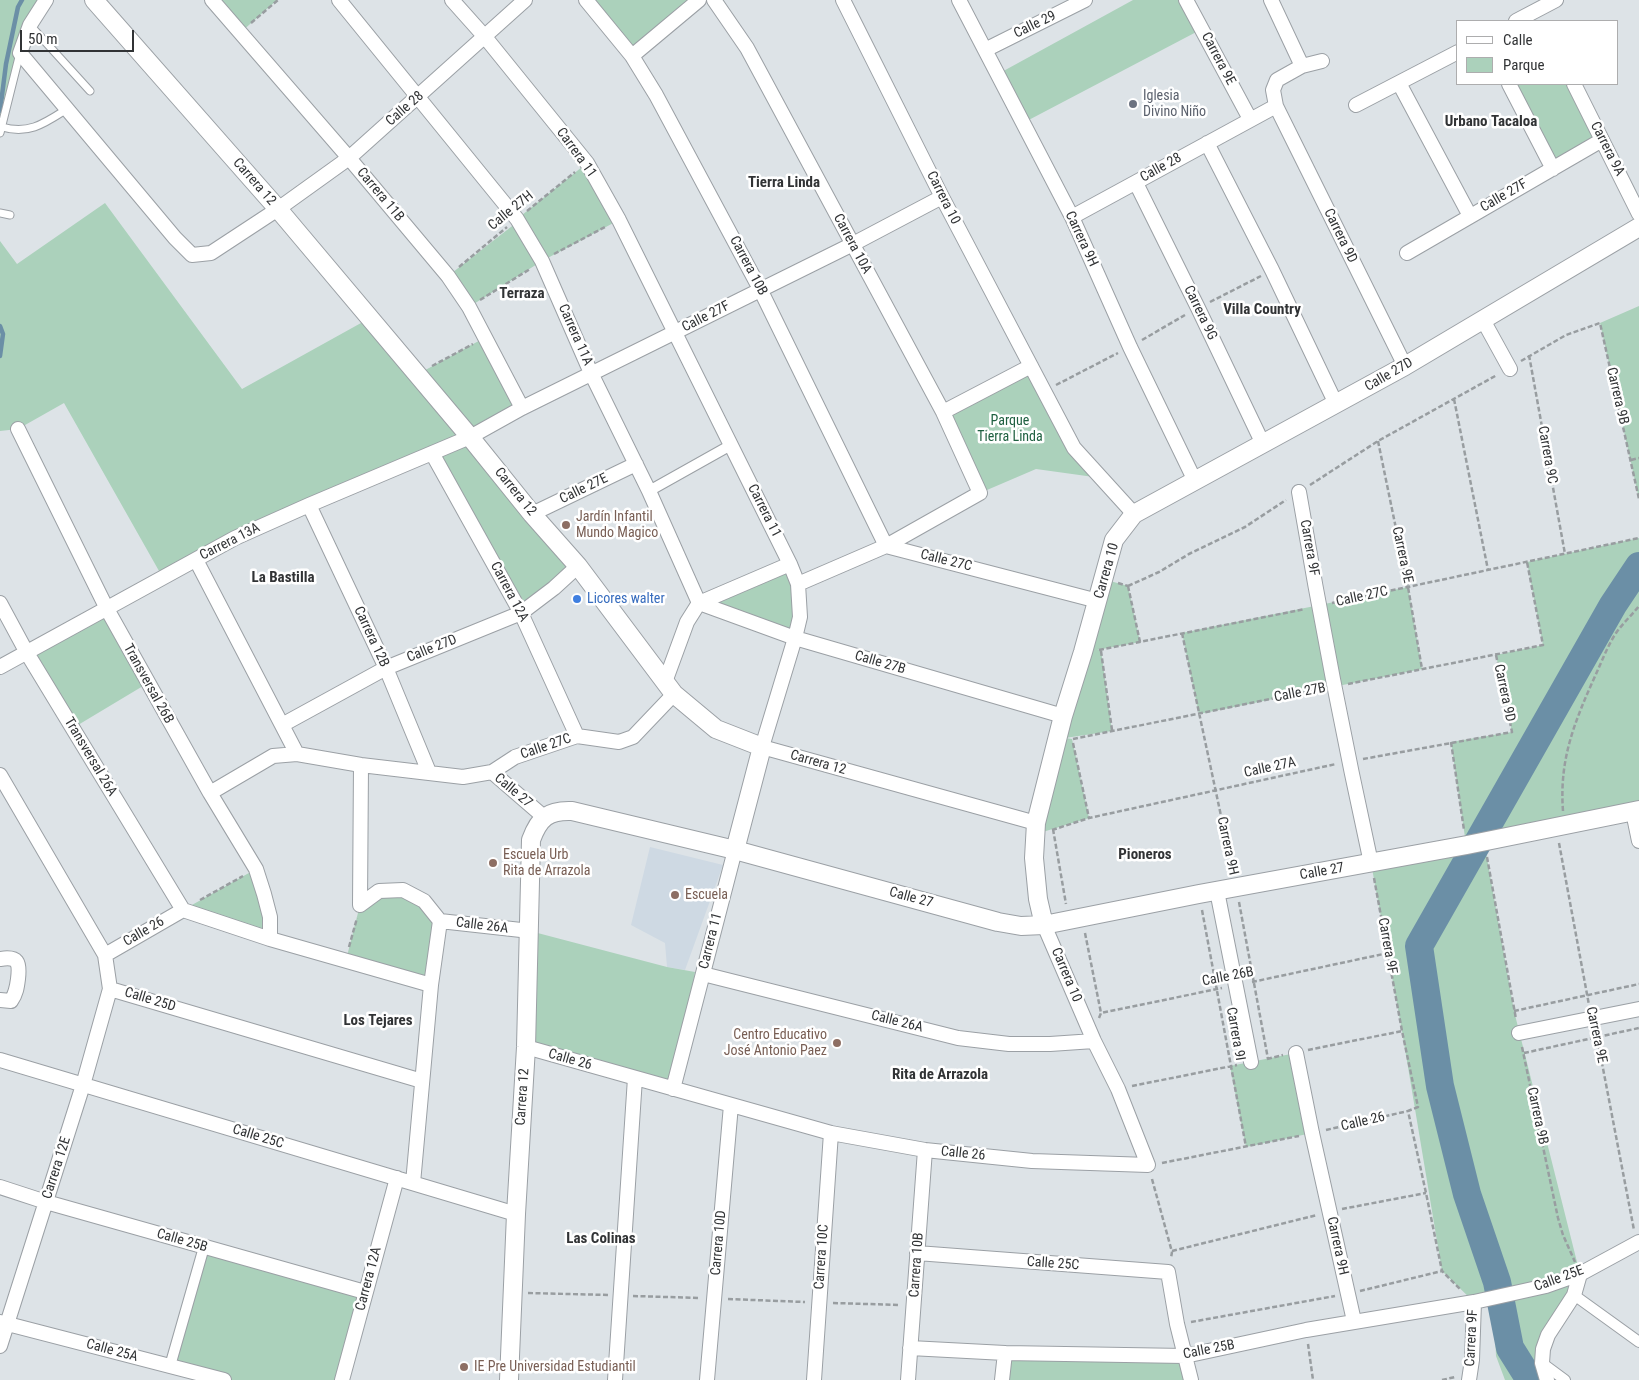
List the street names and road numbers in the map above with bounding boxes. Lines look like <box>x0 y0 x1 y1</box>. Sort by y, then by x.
street label: Calle 29 <box>1011 8 1059 42</box>
street label: Carrera 9E <box>1197 30 1239 88</box>
street label: Calle 28 <box>383 88 427 130</box>
street label: Carrera 9A <box>1586 119 1628 179</box>
street label: Carrera 11 <box>552 125 600 181</box>
street label: Calle 28 <box>1137 150 1185 186</box>
street label: Carrera 12 <box>229 155 279 209</box>
street label: Carrera 11B <box>353 165 407 225</box>
street label: Carrera 10 <box>922 169 964 227</box>
street label: Calle 27F <box>1478 176 1530 216</box>
street label: Calle 27H <box>485 188 537 234</box>
street label: Carrera 9D <box>1320 206 1360 266</box>
street label: Carrera 9H <box>1061 209 1101 269</box>
street label: Carrera 10A <box>829 211 875 277</box>
street label: Carrera 10B <box>725 233 771 299</box>
street label: Carrera 9G <box>1180 283 1220 343</box>
street label: Calle 27F <box>679 298 733 336</box>
street label: Carrera 11A <box>554 302 596 368</box>
street label: Calle 27D <box>1362 355 1416 395</box>
street label: Carrera 9B <box>1602 366 1632 426</box>
street label: Carrera 9C <box>1534 425 1560 485</box>
street label: Carrera 12 <box>490 464 540 520</box>
street label: Calle 27E <box>557 470 611 508</box>
street label: Carrera 11 <box>743 482 785 540</box>
street label: Carrera 9F <box>1296 518 1322 578</box>
street label: Carrera 13A <box>197 520 263 564</box>
street label: Carrera 9E <box>1388 525 1416 585</box>
street label: Carrera 10 <box>1091 541 1123 601</box>
street label: Calle 27C <box>918 546 974 576</box>
street label: Carrera 12A <box>486 559 532 625</box>
street label: Calle 27C <box>1335 583 1389 611</box>
street label: Carrera 12B <box>350 604 392 670</box>
street label: Calle 27D <box>404 631 460 667</box>
street label: Transversal 26B <box>119 641 177 727</box>
street label: Calle 27B <box>853 648 907 678</box>
street label: Carrera 9D <box>1490 663 1518 723</box>
street label: Calle 27B <box>1273 680 1327 706</box>
street label: Transversal 26A <box>60 715 120 799</box>
street label: Calle 27C <box>518 730 574 764</box>
street label: Carrera 12 <box>788 747 848 779</box>
street label: Calle 27A <box>1242 754 1298 782</box>
street label: Calle 27 <box>490 770 536 812</box>
street label: Carrera 9H <box>1213 815 1241 877</box>
street label: Calle 27 <box>1299 860 1345 884</box>
street label: Calle 27 <box>887 884 935 912</box>
street label: Carrera 11 <box>696 911 726 971</box>
street label: Calle 26 <box>120 914 168 950</box>
street label: Calle 26A <box>455 914 509 938</box>
street label: Carrera 9F <box>1374 916 1400 976</box>
street label: Carrera 10 <box>1047 945 1085 1005</box>
street label: Calle 26B <box>1201 964 1255 990</box>
street label: Calle 25D <box>122 984 178 1016</box>
street label: Carrera 9E <box>1582 1005 1610 1065</box>
street label: Carrera 9I <box>1222 1006 1248 1062</box>
street label: Calle 26A <box>869 1007 925 1037</box>
street label: Calle 26 <box>546 1046 594 1074</box>
street label: Carrera 12 <box>513 1068 533 1126</box>
street label: Carrera 9B <box>1523 1086 1551 1146</box>
street label: Calle 26 <box>1339 1109 1387 1135</box>
street label: Calle 25C <box>230 1121 286 1153</box>
street label: Carrera 12E <box>39 1135 75 1201</box>
street label: Calle 26 <box>940 1143 986 1165</box>
street label: Carrera 10D <box>708 1210 730 1276</box>
street label: Carrera 9H <box>1323 1215 1351 1277</box>
street label: Carrera 10C <box>811 1224 833 1290</box>
street label: Calle 25B <box>155 1226 209 1256</box>
street label: Carrera 10B <box>906 1232 928 1298</box>
street label: Carrera 12A <box>352 1245 386 1313</box>
street label: Calle 25C <box>1026 1254 1080 1274</box>
street label: Calle 25E <box>1532 1262 1586 1296</box>
street label: Carrera 9F <box>1462 1309 1482 1367</box>
street label: Calle 25A <box>84 1336 140 1366</box>
street label: Calle 25B <box>1182 1337 1236 1363</box>

